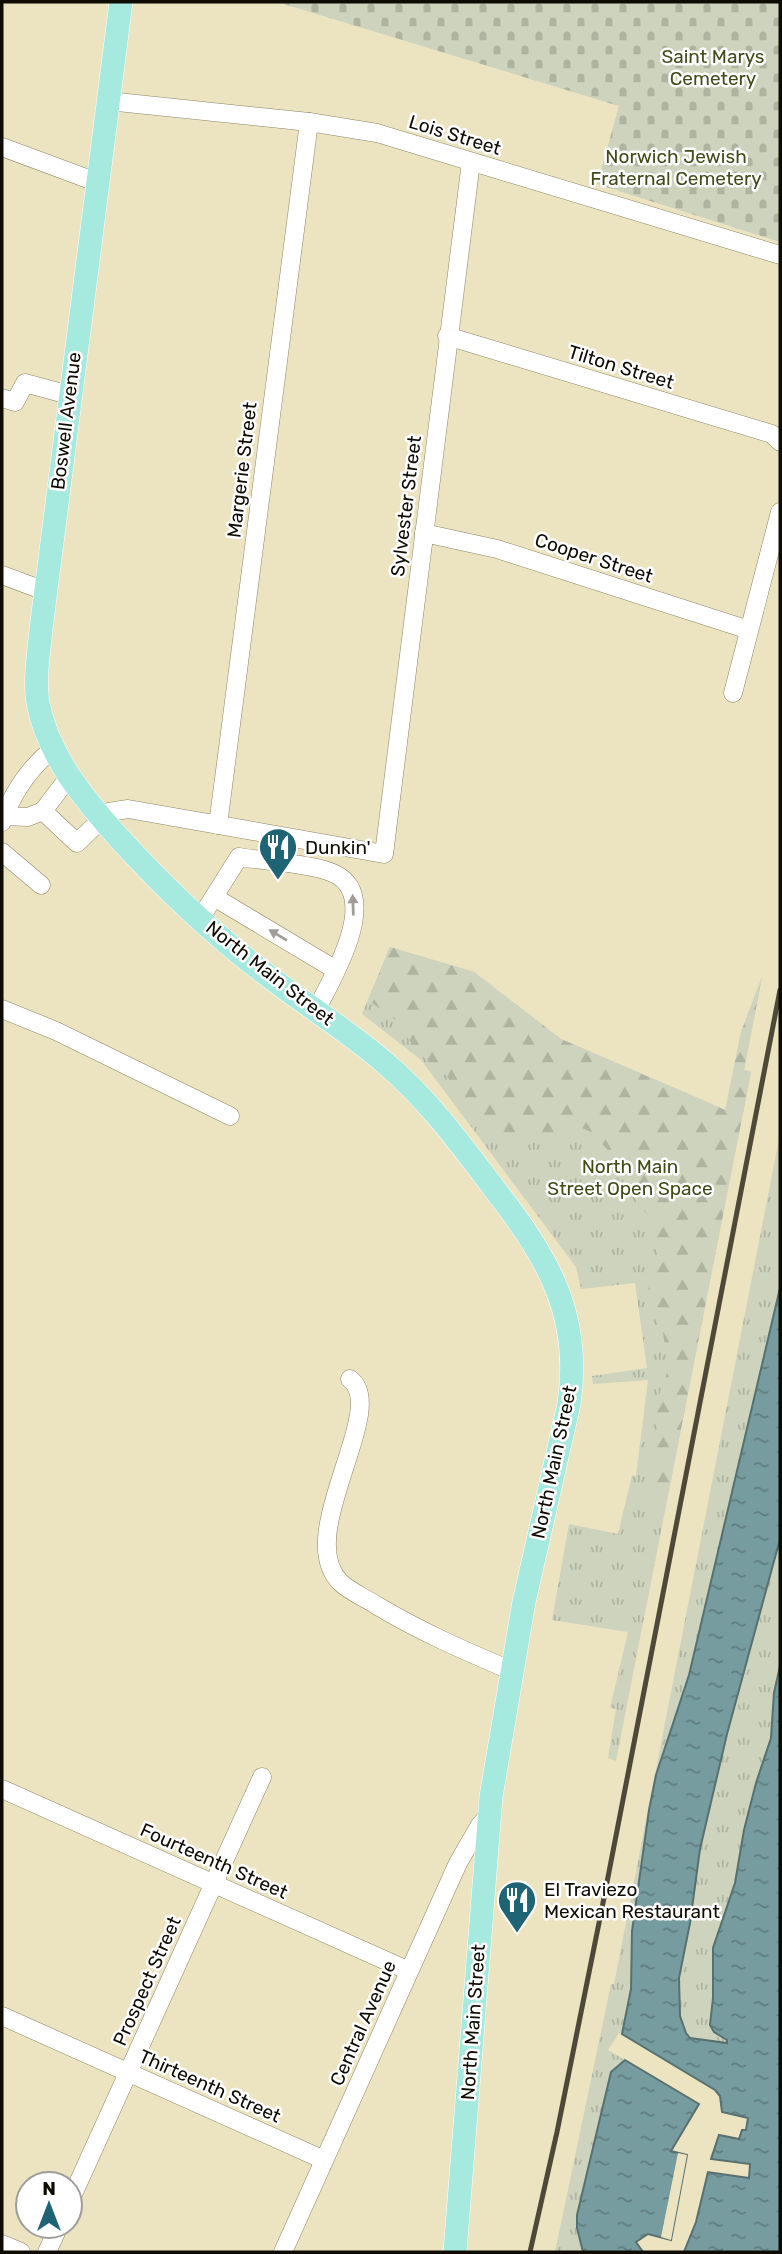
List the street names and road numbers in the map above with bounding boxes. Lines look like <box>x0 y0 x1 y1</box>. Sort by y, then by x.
street label: Lois Street <box>406 110 504 160</box>
street label: Tilton Street <box>565 340 677 394</box>
street label: Boswell Avenue <box>46 351 86 491</box>
street label: Margerie Street <box>222 400 262 539</box>
street label: Sylvester Street <box>386 434 426 578</box>
street label: Cooper Street <box>532 528 656 588</box>
street label: North Main Street <box>201 916 339 1031</box>
street label: North Main Street <box>527 1383 582 1541</box>
street label: Fourteenth Street <box>137 1818 292 1904</box>
street label: Prospect Street <box>108 1912 186 2049</box>
street label: North Main Street <box>456 1943 490 2101</box>
street label: Central Avenue <box>325 1957 401 2089</box>
street label: Thirteenth Street <box>136 2044 285 2128</box>

